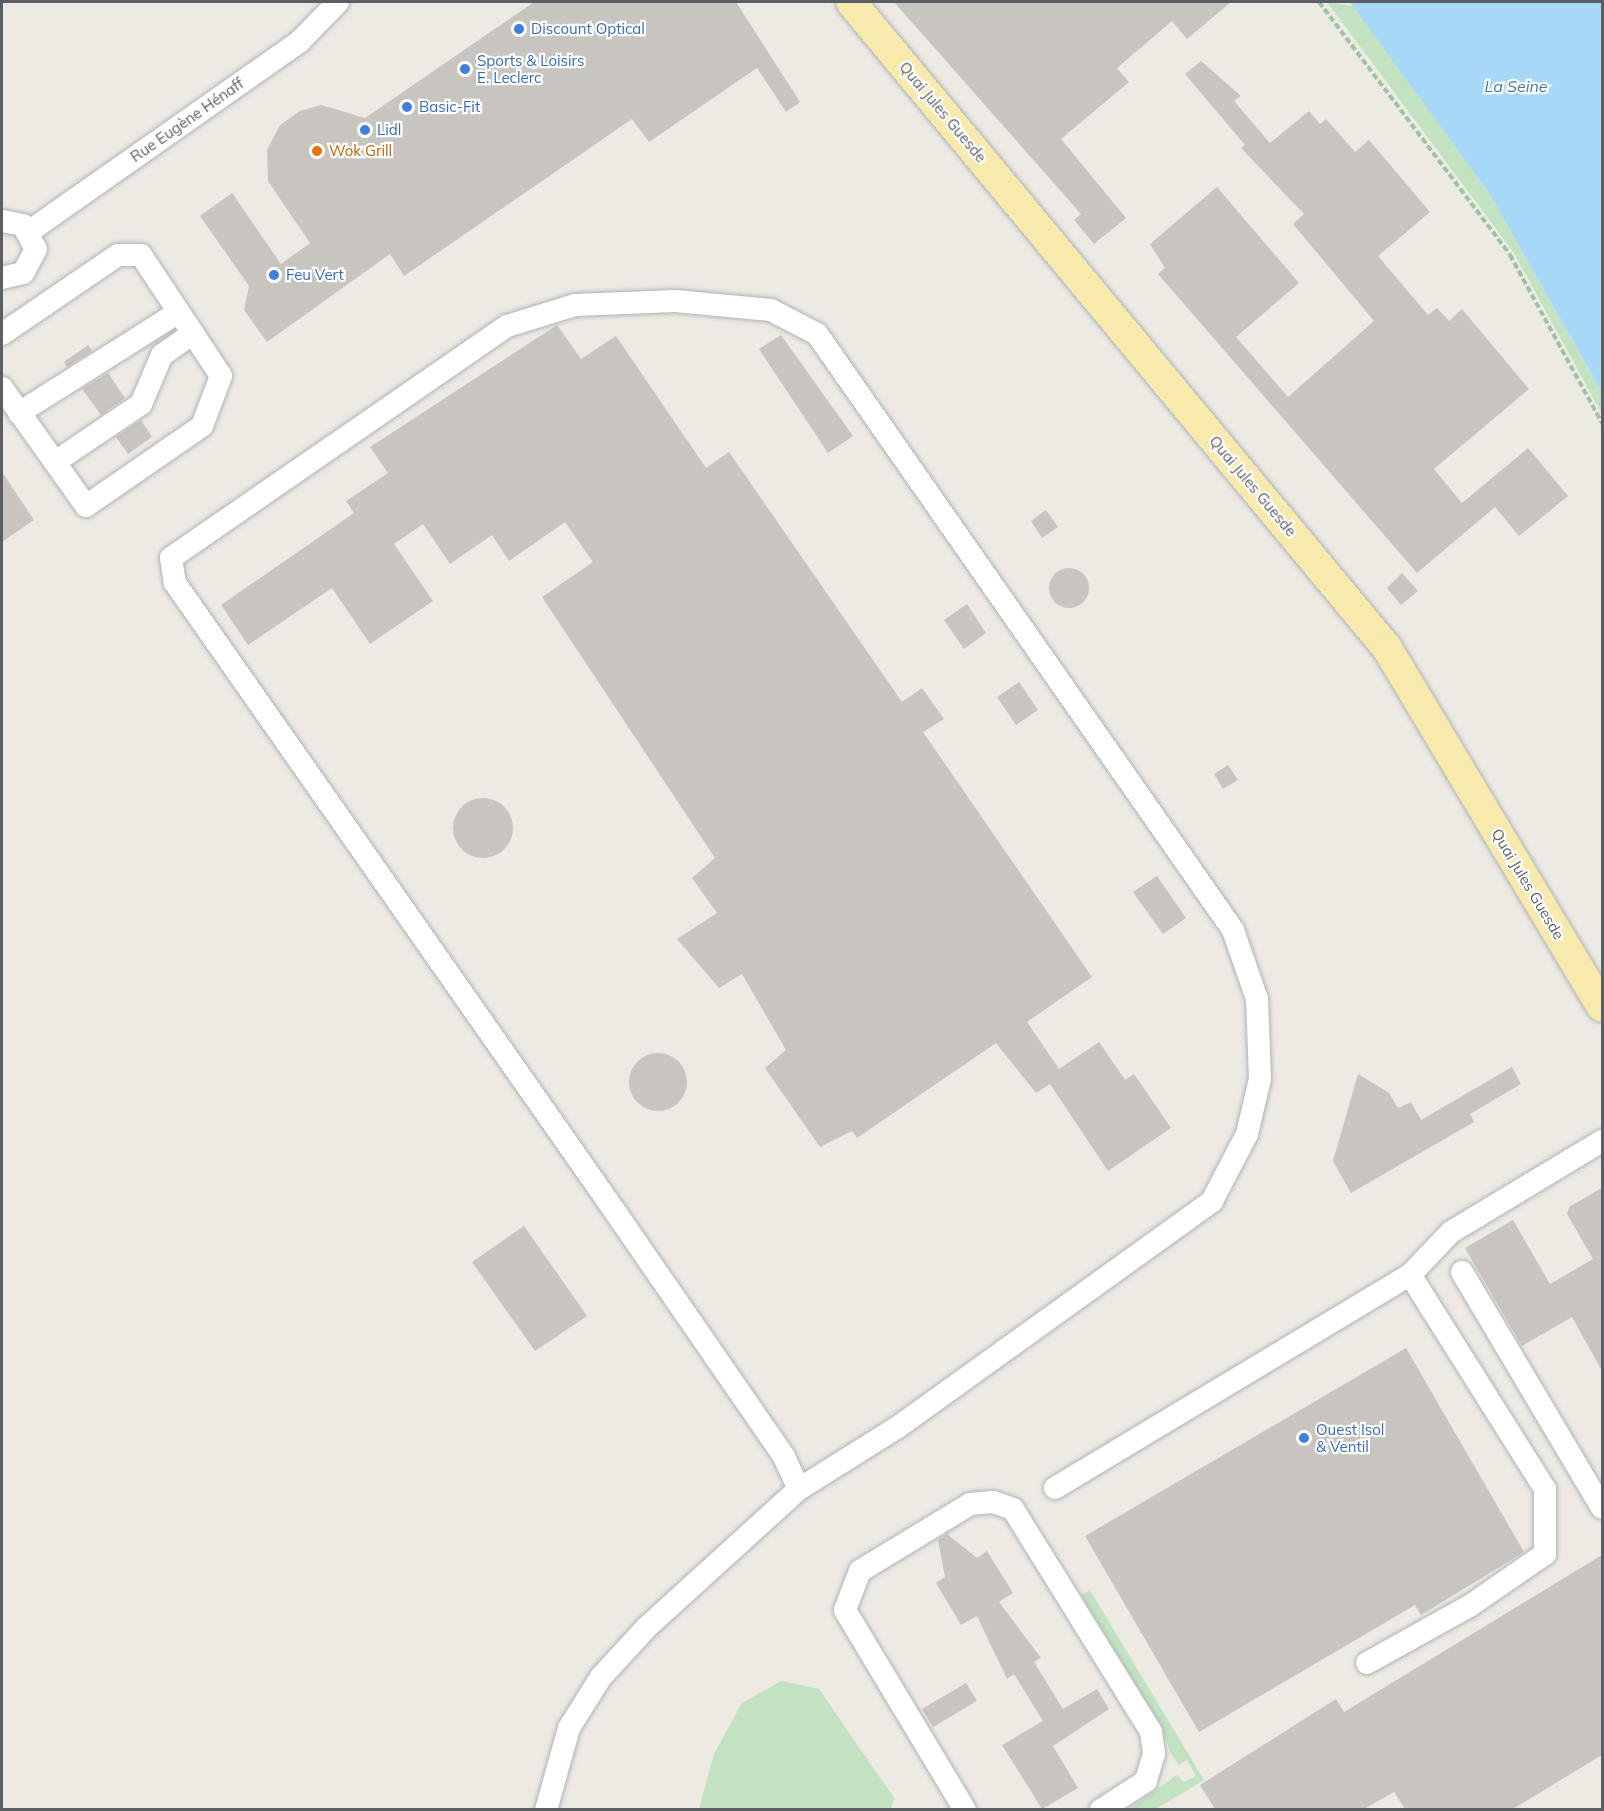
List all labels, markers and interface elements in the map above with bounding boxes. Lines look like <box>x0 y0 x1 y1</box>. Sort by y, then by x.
place label: Discount Optical <box>531 20 645 38</box>
marker: Discount Optical <box>512 22 526 36</box>
place label: Sports & Loisirs E. Leclerc <box>477 51 584 86</box>
street label: Quai Jules Guesde <box>896 58 990 166</box>
marker: Sports & Loisirs E. Leclerc <box>458 62 472 76</box>
street label: Rue Eugène Hénaff <box>127 74 247 166</box>
water label: La Seine <box>1484 76 1548 96</box>
place label: Basic-Fit <box>419 98 480 116</box>
marker: Basic-Fit <box>400 100 414 114</box>
place label: Lidl <box>377 121 401 139</box>
marker: Lidl <box>358 123 372 137</box>
place label: Wok Grill <box>329 142 392 160</box>
marker: Wok Grill <box>310 144 324 158</box>
place label: Feu Vert <box>286 266 344 284</box>
marker: Feu Vert <box>267 268 281 282</box>
street label: Quai Jules Guesde <box>1206 432 1300 540</box>
street label: Quai Jules Guesde <box>1488 825 1568 943</box>
place label: Ouest Isol & Ventil <box>1316 1420 1384 1455</box>
marker: Ouest Isol & Ventil <box>1297 1431 1311 1445</box>

